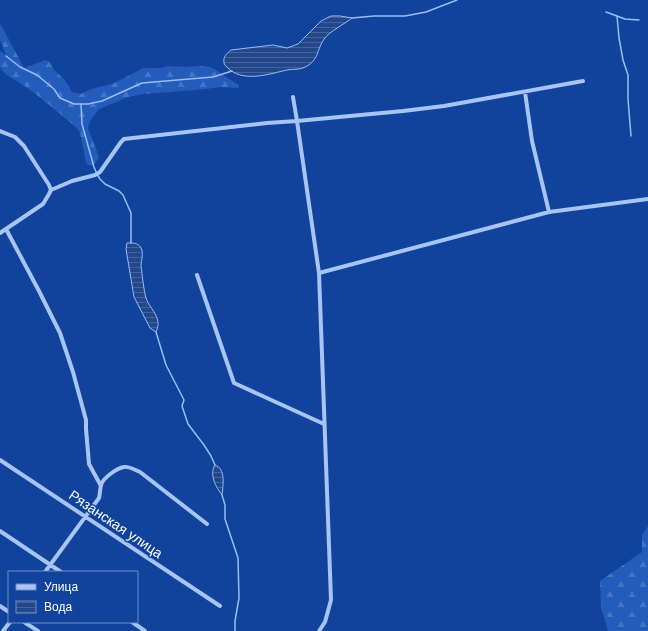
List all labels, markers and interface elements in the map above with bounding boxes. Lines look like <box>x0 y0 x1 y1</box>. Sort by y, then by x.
street label: Рязанская улица <box>66 486 167 562</box>
legend <box>8 571 138 623</box>
text: Улица <box>44 579 78 595</box>
text: Вода <box>44 599 72 615</box>

